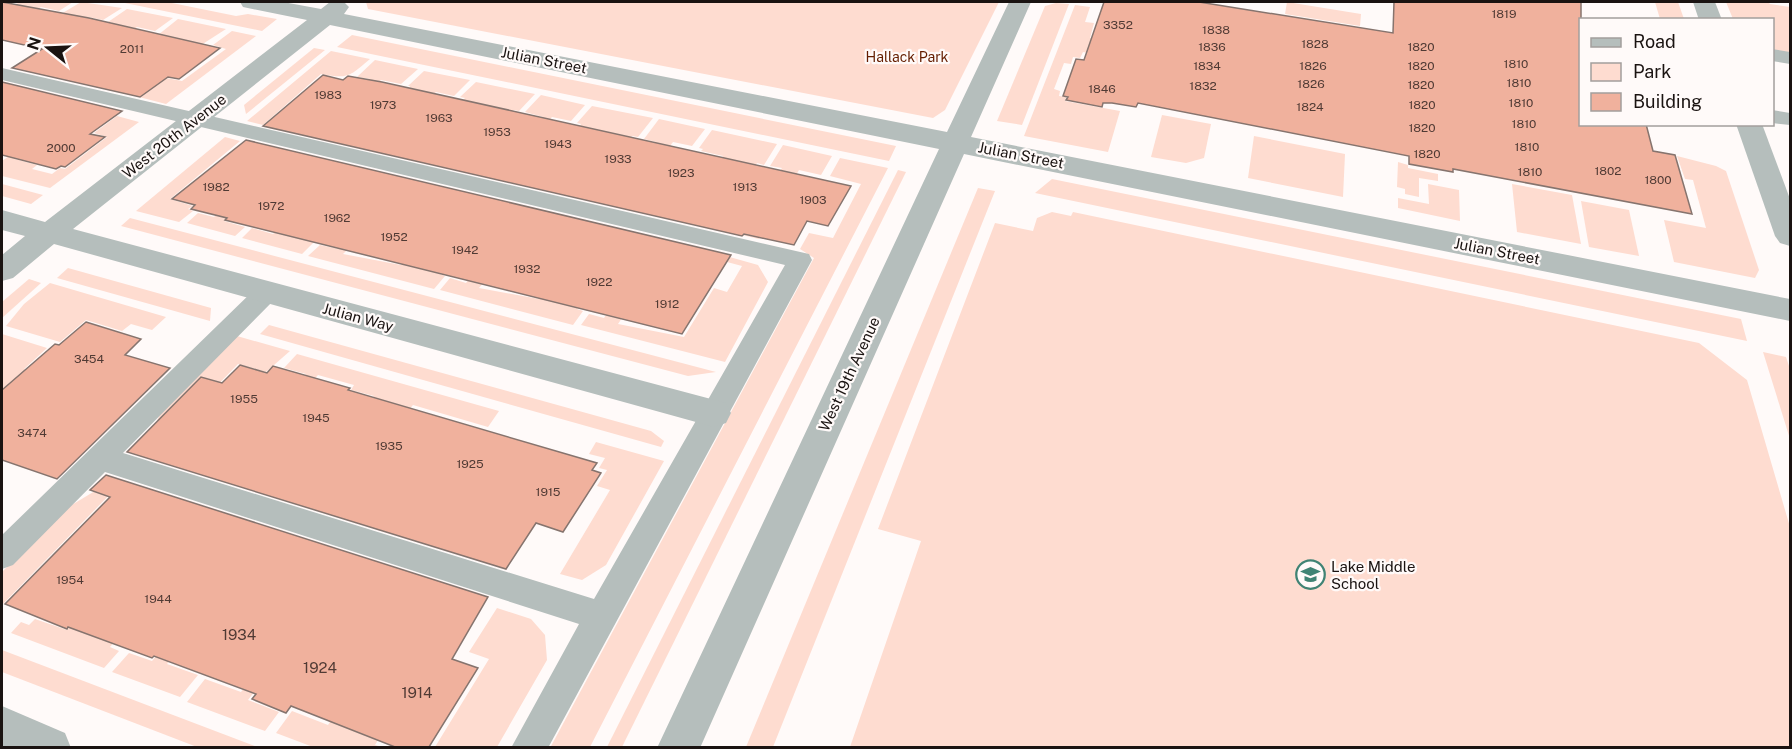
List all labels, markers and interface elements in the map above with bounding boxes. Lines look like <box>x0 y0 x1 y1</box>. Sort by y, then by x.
house number: 1819 <box>1491 7 1517 21</box>
north arrow <box>18 18 78 78</box>
house number: 3352 <box>1103 18 1133 32</box>
legend <box>1579 18 1774 126</box>
house number: 1838 <box>1202 23 1230 37</box>
text: Road <box>1633 31 1676 52</box>
text: N <box>23 35 45 52</box>
house number: 1828 <box>1301 37 1329 51</box>
house number: 1836 <box>1198 40 1226 54</box>
house number: 1820 <box>1407 40 1435 54</box>
house number: 2011 <box>120 42 144 56</box>
street label: Julian Street <box>500 43 589 77</box>
park label: Hallack Park <box>865 49 949 65</box>
house number: 1810 <box>1504 57 1528 71</box>
house number: 1834 <box>1193 59 1221 73</box>
house number: 1826 <box>1299 59 1327 73</box>
house number: 1820 <box>1407 59 1435 73</box>
text: Park <box>1633 61 1671 82</box>
house number: 1810 <box>1507 76 1531 90</box>
house number: 1826 <box>1297 77 1325 91</box>
house number: 1820 <box>1407 78 1435 92</box>
house number: 1832 <box>1189 79 1217 93</box>
house number: 1846 <box>1088 82 1116 96</box>
house number: 1983 <box>314 88 342 102</box>
street label: West 20th Avenue <box>119 90 229 182</box>
text: Building <box>1633 91 1702 112</box>
house number: 1810 <box>1509 96 1533 110</box>
house number: 1973 <box>370 98 396 112</box>
house number: 1820 <box>1408 98 1436 112</box>
house number: 1824 <box>1296 100 1324 114</box>
house number: 1963 <box>425 111 453 125</box>
house number: 1810 <box>1512 117 1536 131</box>
house number: 1820 <box>1408 121 1436 135</box>
house number: 1953 <box>483 125 511 139</box>
house number: 1943 <box>544 137 572 151</box>
street label: Julian Street <box>977 138 1066 172</box>
house number: 1810 <box>1515 140 1539 154</box>
house number: 2000 <box>46 141 76 155</box>
house number: 1820 <box>1413 147 1441 161</box>
house number: 1933 <box>604 152 632 166</box>
house number: 1802 <box>1594 164 1622 178</box>
house number: 1810 <box>1518 165 1542 179</box>
house number: 1923 <box>667 166 695 180</box>
house number: 1800 <box>1644 173 1672 187</box>
house number: 1982 <box>202 180 230 194</box>
house number: 1913 <box>733 180 757 194</box>
house number: 1903 <box>799 193 827 207</box>
house number: 1972 <box>258 199 284 213</box>
house number: 1962 <box>324 211 350 225</box>
house number: 1952 <box>380 230 408 244</box>
street label: Julian Street <box>1453 234 1542 268</box>
house number: 1942 <box>451 243 479 257</box>
house number: 1932 <box>513 262 541 276</box>
house number: 1922 <box>586 275 612 289</box>
house number: 1912 <box>655 297 679 311</box>
street label: Julian Way <box>321 299 395 335</box>
street label: West 19th Avenue <box>815 314 883 434</box>
house number: 3454 <box>74 352 105 366</box>
house number: 1955 <box>230 392 258 406</box>
house number: 1945 <box>302 411 330 425</box>
house number: 3474 <box>17 426 47 440</box>
house number: 1935 <box>375 439 403 453</box>
house number: 1925 <box>456 457 484 471</box>
house number: 1915 <box>536 485 561 499</box>
place label: Lake Middle School <box>1331 558 1415 592</box>
school or university icon: Lake Middle School <box>1294 559 1326 591</box>
house number: 1954 <box>56 573 84 587</box>
house number: 1944 <box>144 592 172 606</box>
house number: 1934 <box>222 626 256 643</box>
house number: 1924 <box>303 659 337 676</box>
house number: 1914 <box>401 684 433 701</box>

